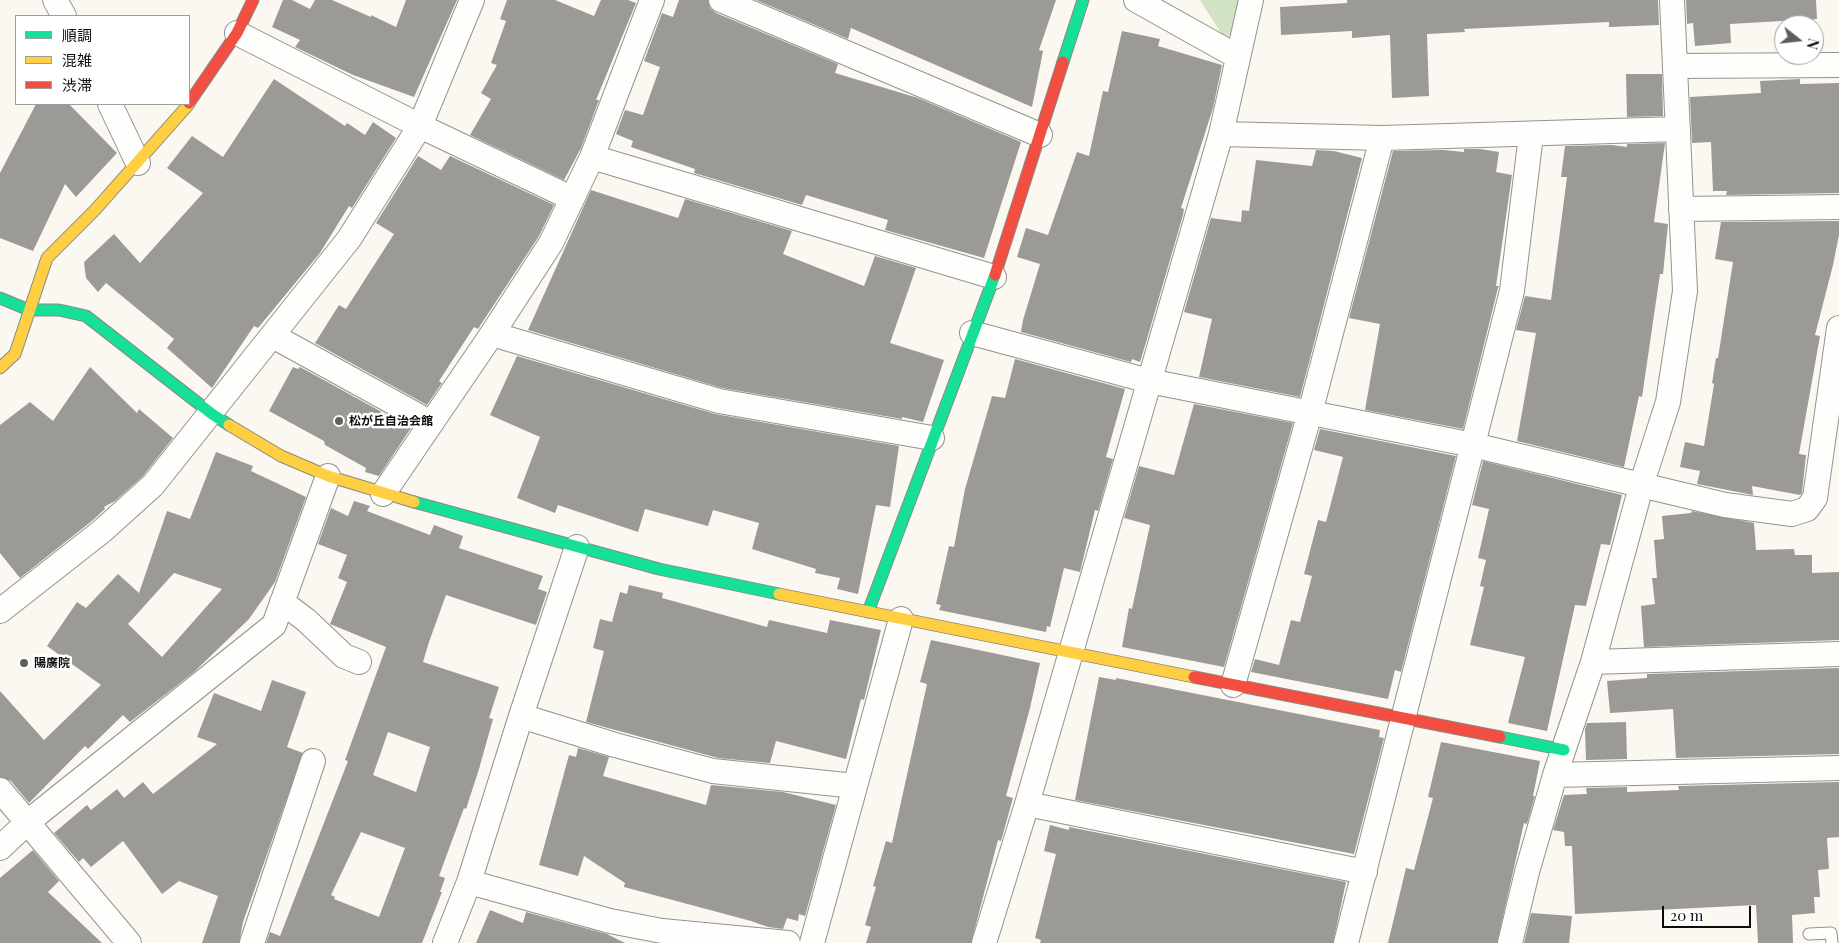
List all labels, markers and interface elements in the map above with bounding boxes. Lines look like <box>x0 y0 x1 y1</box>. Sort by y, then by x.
legend <box>15 15 190 105</box>
north arrow <box>1774 15 1824 65</box>
text: 順調 <box>62 25 92 45</box>
text: N <box>1802 37 1823 51</box>
text: 混雑 <box>62 50 92 70</box>
text: 渋滞 <box>62 75 92 95</box>
place label: 松が丘自治会館 <box>349 414 433 428</box>
marker: 松が丘自治会館 <box>333 415 345 427</box>
place label: 陽廣院 <box>34 656 70 670</box>
marker: 陽廣院 <box>18 657 30 669</box>
scale bar <box>1664 896 1753 928</box>
text: 20 m <box>1670 905 1703 925</box>

